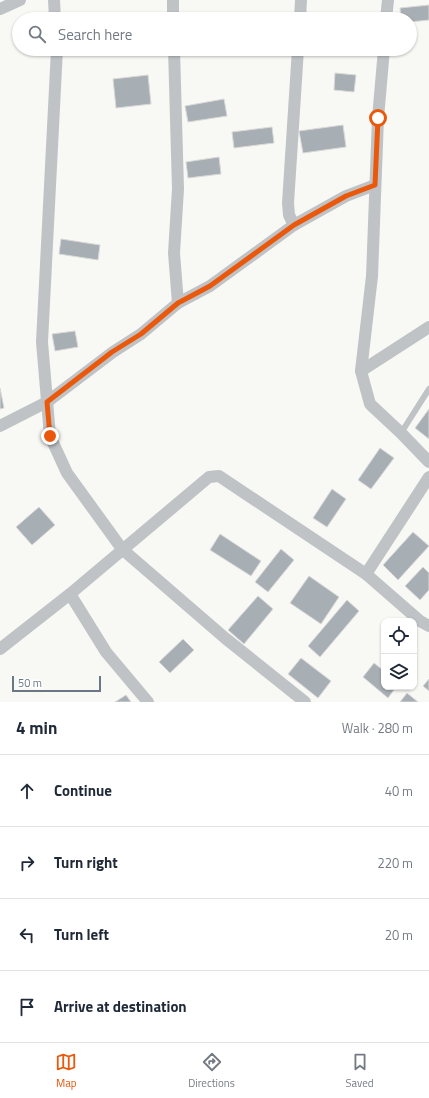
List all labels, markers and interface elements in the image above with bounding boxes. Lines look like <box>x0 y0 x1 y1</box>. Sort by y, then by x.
search box <box>12 12 417 56</box>
icon: search <box>26 23 48 45</box>
text: Search here <box>58 23 132 46</box>
route start <box>369 109 387 127</box>
route end <box>41 427 59 445</box>
map controls <box>381 618 417 690</box>
button: locate <box>381 618 417 654</box>
button: layers <box>381 654 417 690</box>
scale bar <box>12 674 101 693</box>
text: 50 m <box>18 675 42 691</box>
text: 4 min <box>16 715 57 741</box>
text: Walk · 280 m <box>342 718 413 738</box>
text: Continue <box>54 779 112 802</box>
icon: ahead <box>16 780 38 802</box>
text: 40 m <box>385 781 413 801</box>
text: Turn right <box>54 851 118 874</box>
icon: right <box>16 852 38 874</box>
text: 220 m <box>377 853 413 873</box>
text: Turn left <box>54 923 109 946</box>
icon: left <box>16 924 38 946</box>
text: 20 m <box>385 925 413 945</box>
text: Arrive at destination <box>54 995 187 1018</box>
icon: arrive <box>16 996 38 1018</box>
tab: Map <box>55 1051 77 1091</box>
tab: Directions <box>188 1051 235 1091</box>
tab: Saved <box>346 1051 374 1091</box>

